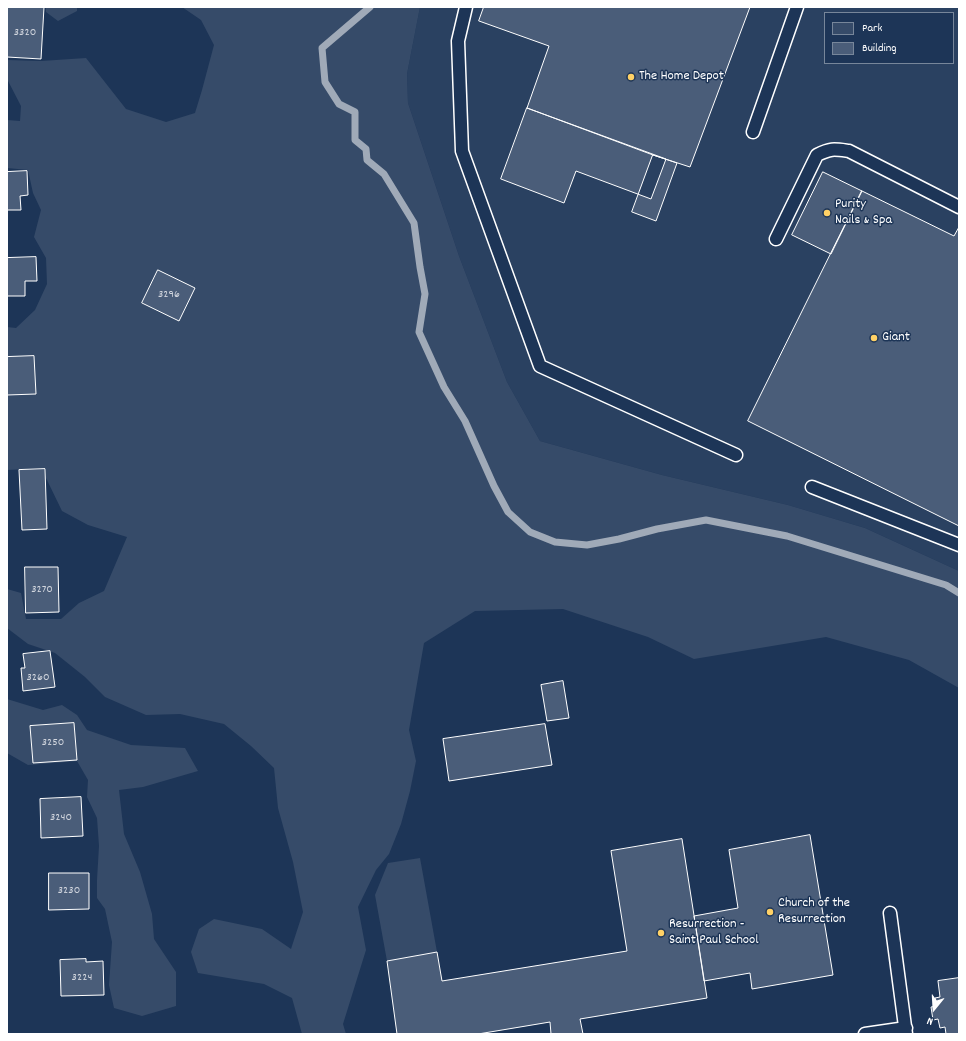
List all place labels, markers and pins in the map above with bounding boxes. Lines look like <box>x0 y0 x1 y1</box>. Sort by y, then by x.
place label: The Home Depot <box>639 69 724 85</box>
marker: The Home Depot <box>626 72 636 82</box>
place label: Purity Nails & Spa <box>835 197 892 230</box>
marker: Purity Nails & Spa <box>822 208 832 218</box>
place label: Giant <box>882 330 910 346</box>
marker: Giant <box>869 333 879 343</box>
place label: Church of the Resurrection <box>778 896 850 928</box>
marker: Church of the Resurrection <box>765 907 775 917</box>
place label: Resurrection - Saint Paul School <box>669 917 759 950</box>
marker: Resurrection - Saint Paul School <box>656 928 666 938</box>

